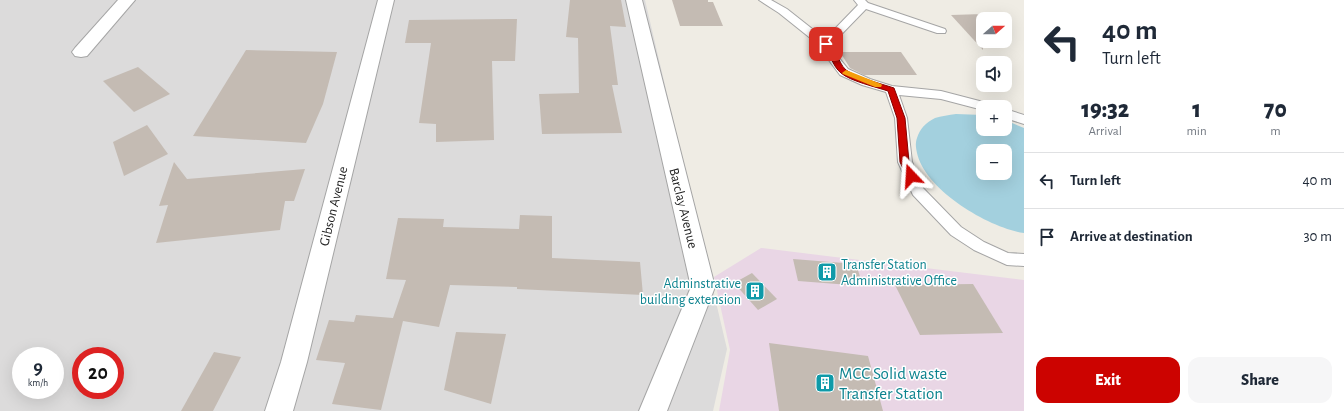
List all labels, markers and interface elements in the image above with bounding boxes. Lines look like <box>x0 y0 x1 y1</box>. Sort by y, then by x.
north arrow <box>976 12 1012 48</box>
map controls <box>976 12 1012 180</box>
icon: left <box>1036 16 1088 68</box>
text: 40 m <box>1102 17 1158 45</box>
pin <box>809 27 843 61</box>
icon: arrive <box>815 33 837 55</box>
text: Turn left <box>1102 50 1161 68</box>
button: sound <box>976 56 1012 92</box>
text: 19:32 <box>1081 98 1129 122</box>
text: 1 <box>1192 98 1201 122</box>
text: 70 <box>1264 98 1287 122</box>
button: + <box>976 100 1012 136</box>
text: Arrival <box>1088 125 1122 138</box>
text: min <box>1186 125 1207 138</box>
text: m <box>1270 125 1281 138</box>
button: − <box>976 144 1012 180</box>
position arrow <box>890 155 932 197</box>
street label: Gibson Avenue <box>317 165 351 247</box>
street label: Barclay Avenue <box>666 166 700 250</box>
icon: left <box>1036 170 1058 192</box>
text: Turn left <box>1070 173 1121 188</box>
text: 40 m <box>1302 173 1332 188</box>
icon: arrive <box>1036 226 1058 248</box>
text: Arrive at destination <box>1070 229 1193 244</box>
text: 30 m <box>1303 229 1332 244</box>
place label: Transfer Station Administrative Office <box>841 258 957 288</box>
building icon: Transfer Station Administrative Office <box>816 261 838 283</box>
place label: Adminstrative building extension <box>640 277 741 307</box>
building icon: Adminstrative building extension <box>744 280 766 302</box>
speed limit sign: 20 <box>72 347 124 399</box>
button: Exit <box>1036 357 1180 403</box>
button: Share <box>1188 357 1332 403</box>
text: 9 <box>33 358 43 378</box>
place label: MCC Solid waste Transfer Station <box>839 365 947 402</box>
building icon: MCC Solid waste Transfer Station <box>814 372 836 394</box>
text: km/h <box>28 378 48 388</box>

